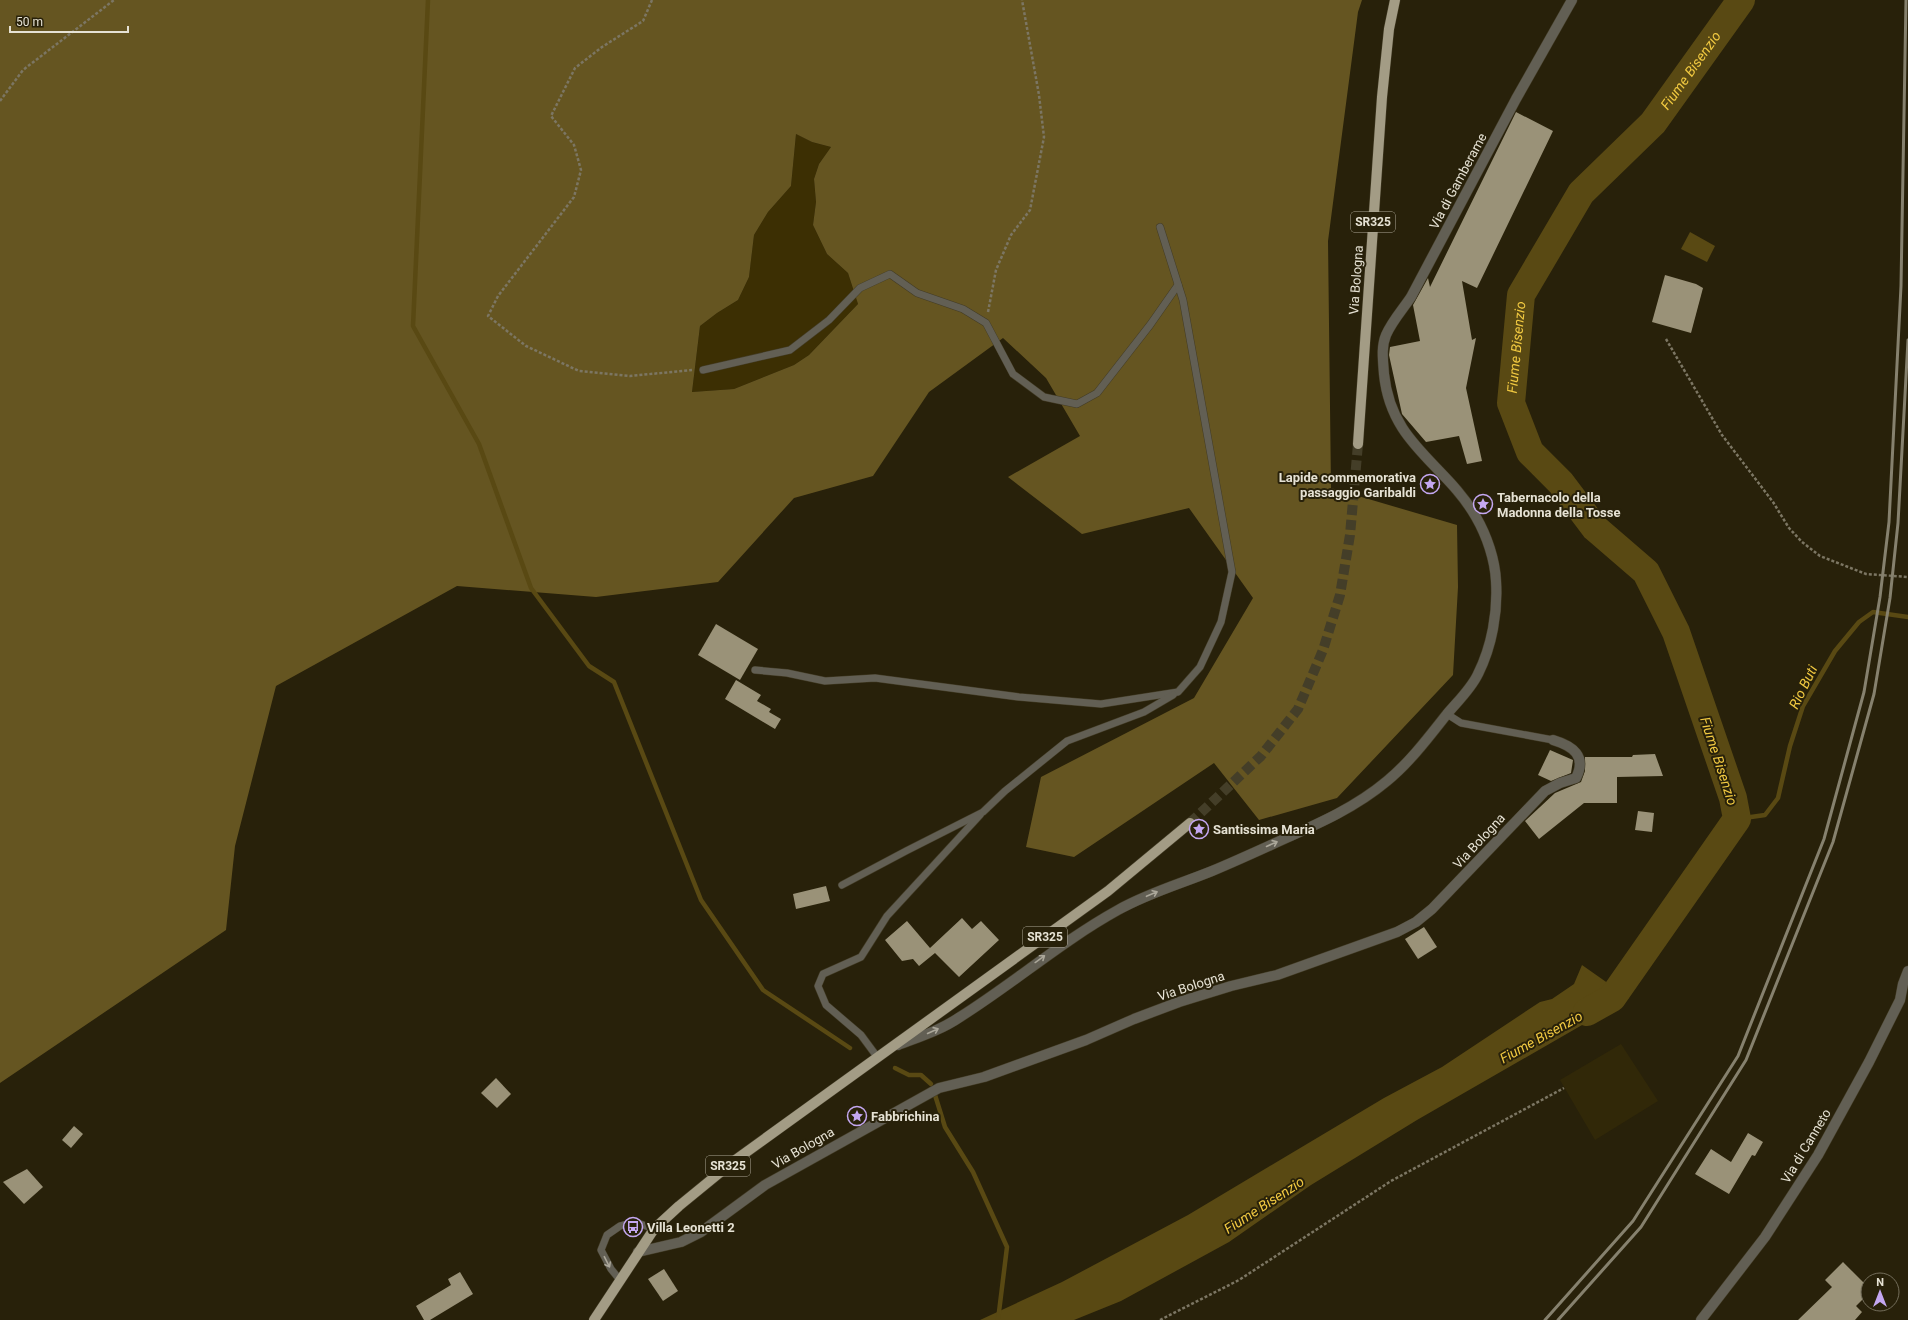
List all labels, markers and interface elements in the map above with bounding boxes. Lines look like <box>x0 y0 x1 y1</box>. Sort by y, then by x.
scale bar <box>10 8 128 34</box>
text: 50 m <box>16 15 43 29</box>
water label: Fiume Bisenzio <box>1657 28 1724 113</box>
street label: Via di Gamberame <box>1426 130 1490 232</box>
road number: SR325 <box>1351 212 1395 232</box>
street label: Via Bologna <box>1346 245 1366 315</box>
water label: Fiume Bisenzio <box>1504 300 1528 394</box>
place label: Lapide commemorativa passaggio Garibaldi <box>1279 470 1416 500</box>
place icon: Lapide commemorativa passaggio Garibaldi <box>1419 473 1441 495</box>
place label: Tabernacolo della Madonna della Tosse <box>1497 490 1621 520</box>
place icon: Tabernacolo della Madonna della Tosse <box>1472 493 1494 515</box>
water label: Rio Buti <box>1786 662 1821 711</box>
water label: Fiume Bisenzio <box>1697 715 1741 808</box>
street label: Via Bologna <box>1450 811 1508 871</box>
place icon: Santissima Maria <box>1188 818 1210 840</box>
place label: Santissima Maria <box>1213 822 1315 837</box>
one-way arrow <box>1266 840 1278 848</box>
one-way arrow <box>1146 890 1158 897</box>
road number: SR325 <box>1023 927 1067 947</box>
one-way arrow <box>1035 955 1046 964</box>
street label: Via Bologna <box>1156 968 1226 1004</box>
water label: Fiume Bisenzio <box>1497 1008 1585 1066</box>
one-way arrow <box>926 1027 938 1035</box>
place icon: Fabbrichina <box>846 1105 868 1127</box>
street label: Via di Canneto <box>1778 1106 1834 1186</box>
place label: Fabbrichina <box>871 1109 939 1124</box>
street label: Via Bologna <box>769 1124 837 1172</box>
road number: SR325 <box>706 1156 750 1176</box>
water label: Fiume Bisenzio <box>1221 1173 1307 1237</box>
bus stop icon: Villa Leonetti 2 <box>622 1216 644 1238</box>
place label: Villa Leonetti 2 <box>647 1220 735 1235</box>
one-way arrow <box>604 1256 611 1268</box>
north arrow <box>1860 1272 1900 1312</box>
text: N <box>1876 1276 1884 1289</box>

